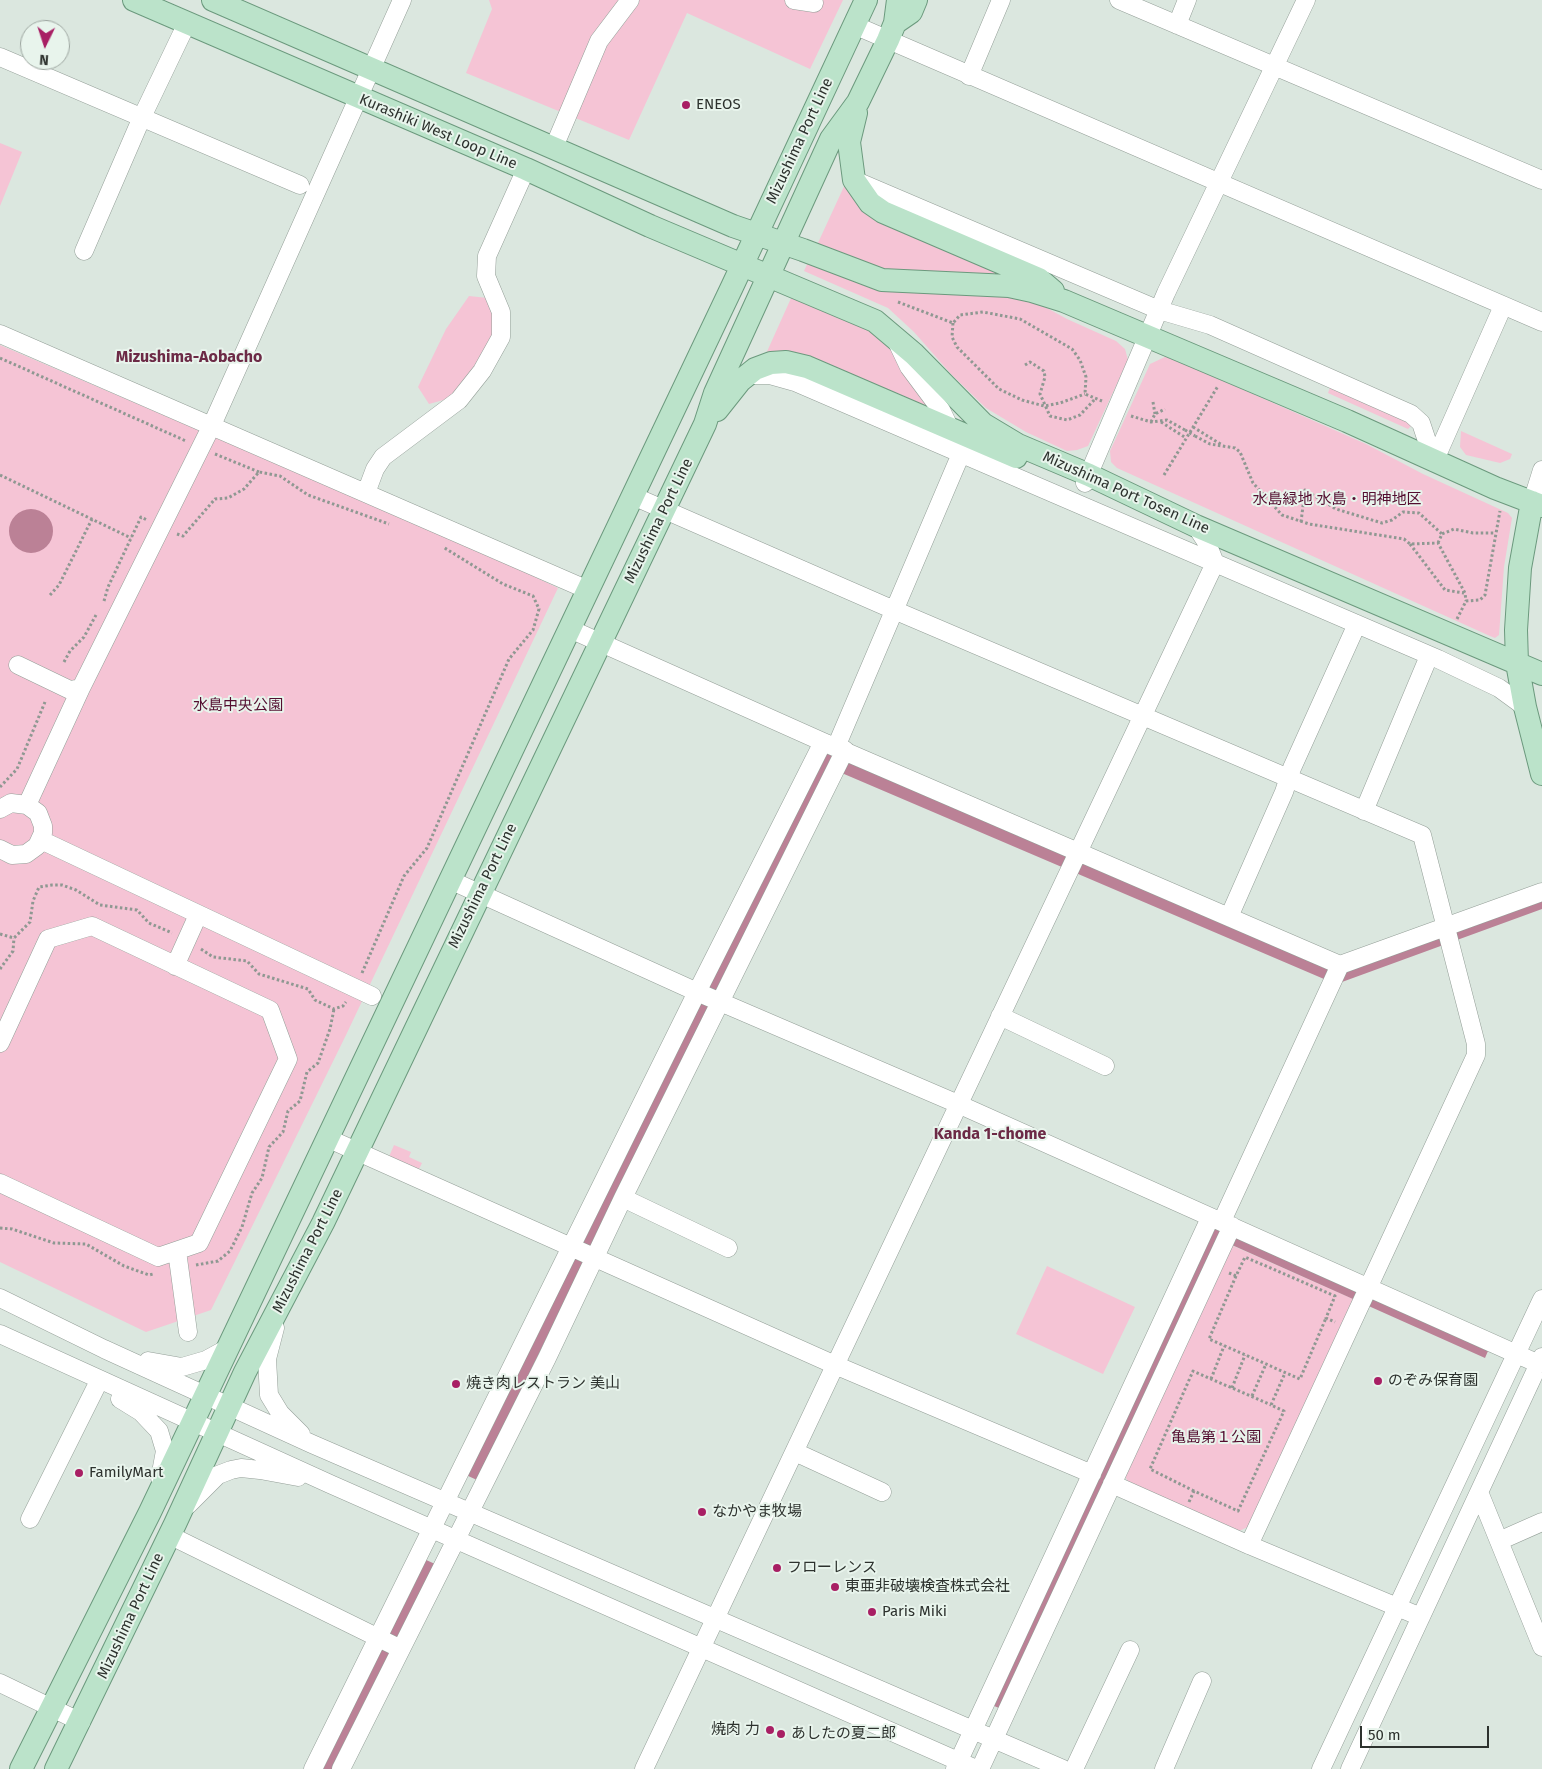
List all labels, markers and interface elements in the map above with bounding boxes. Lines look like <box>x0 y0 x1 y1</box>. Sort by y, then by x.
north arrow <box>20 20 70 70</box>
text: N <box>39 51 49 68</box>
street label: Mizushima Port Line <box>763 75 837 207</box>
street label: Kurashiki West Loop Line <box>356 91 520 173</box>
place label: ENEOS <box>696 96 741 114</box>
marker: ENEOS <box>680 99 692 111</box>
district label: Mizushima-Aobacho <box>116 348 262 368</box>
street label: Mizushima Port Tosen Line <box>1040 448 1212 538</box>
street label: Mizushima Port Line <box>621 456 697 586</box>
park label: 水島緑地 水島・明神地区 <box>1253 491 1421 509</box>
park label: 水島中央公園 <box>193 697 283 715</box>
street label: Mizushima Port Line <box>445 821 521 951</box>
district label: Kanda 1-chome <box>934 1125 1046 1145</box>
street label: Mizushima Port Line <box>269 1186 347 1316</box>
place label: のぞみ保育園 <box>1388 1372 1478 1390</box>
place label: 焼き肉レストラン 美山 <box>466 1375 620 1393</box>
marker: のぞみ保育園 <box>1372 1375 1384 1387</box>
marker: 焼き肉レストラン 美山 <box>450 1378 462 1390</box>
park label: 亀島第１公園 <box>1171 1429 1261 1447</box>
place label: FamilyMart <box>89 1464 163 1482</box>
marker: FamilyMart <box>73 1467 85 1479</box>
place label: なかやま牧場 <box>712 1503 802 1521</box>
marker: なかやま牧場 <box>696 1506 708 1518</box>
street label: Mizushima Port Line <box>94 1550 168 1682</box>
place label: フローレンス <box>787 1559 877 1577</box>
marker: フローレンス <box>771 1562 783 1574</box>
place label: 東亜非破壊検査株式会社 <box>845 1578 1010 1596</box>
marker: 東亜非破壊検査株式会社 <box>829 1581 841 1593</box>
place label: Paris Miki <box>882 1603 947 1621</box>
marker: Paris Miki <box>866 1606 878 1618</box>
scale bar <box>1362 1716 1491 1748</box>
place label: 焼肉 力 <box>711 1721 760 1739</box>
marker: 焼肉 力 <box>764 1724 776 1736</box>
place label: あしたの夏二郎 <box>791 1725 896 1743</box>
text: 50 m <box>1368 1726 1401 1744</box>
marker: あしたの夏二郎 <box>775 1728 787 1740</box>

